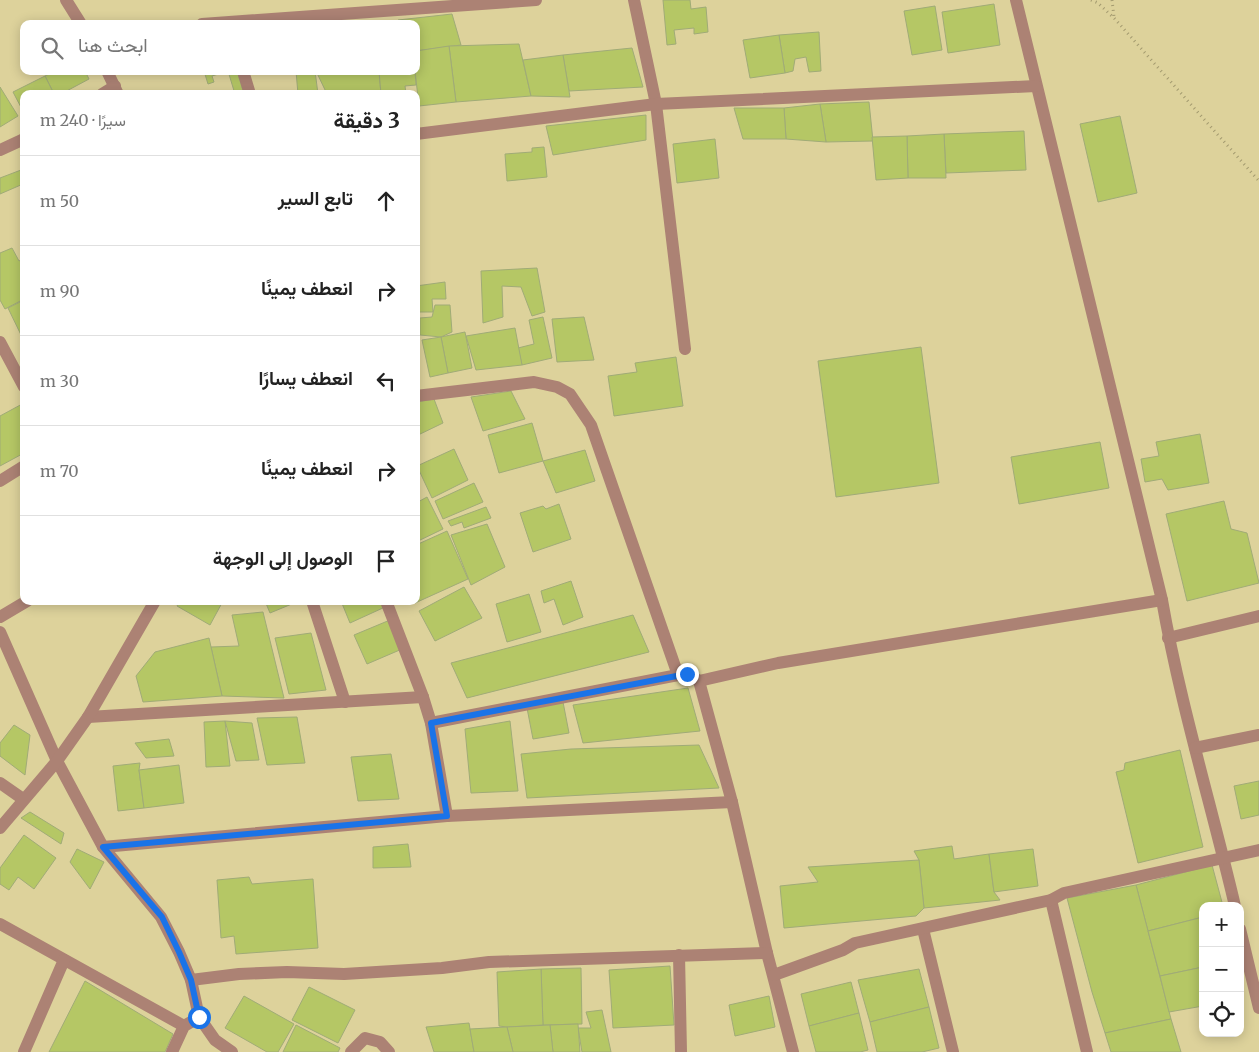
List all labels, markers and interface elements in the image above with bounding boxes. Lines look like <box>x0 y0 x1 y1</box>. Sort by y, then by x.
search box <box>20 20 420 75</box>
text: ابحث هنا <box>78 33 148 57</box>
icon: search <box>38 34 66 62</box>
text: 3 دقيقة <box>333 107 400 134</box>
text: سيرًا · 240 m <box>40 110 126 130</box>
text: تابع السير <box>278 186 353 210</box>
icon: ahead <box>372 187 400 215</box>
text: 50 m <box>40 191 79 211</box>
text: انعطف يمينًا <box>261 276 353 300</box>
icon: right <box>372 277 400 305</box>
text: 90 m <box>40 281 80 301</box>
text: انعطف يسارًا <box>259 366 353 390</box>
icon: left <box>372 367 400 395</box>
text: 30 m <box>40 371 79 391</box>
text: انعطف يمينًا <box>261 456 353 480</box>
icon: right <box>372 457 400 485</box>
text: 70 m <box>40 461 79 481</box>
text: الوصول إلى الوجهة <box>213 546 353 570</box>
icon: arrive <box>372 547 400 575</box>
route end <box>676 663 699 686</box>
map controls <box>1199 902 1244 1037</box>
button: + <box>1199 902 1244 947</box>
button: − <box>1199 947 1244 992</box>
button: locate <box>1199 992 1244 1037</box>
route start <box>188 1006 211 1029</box>

